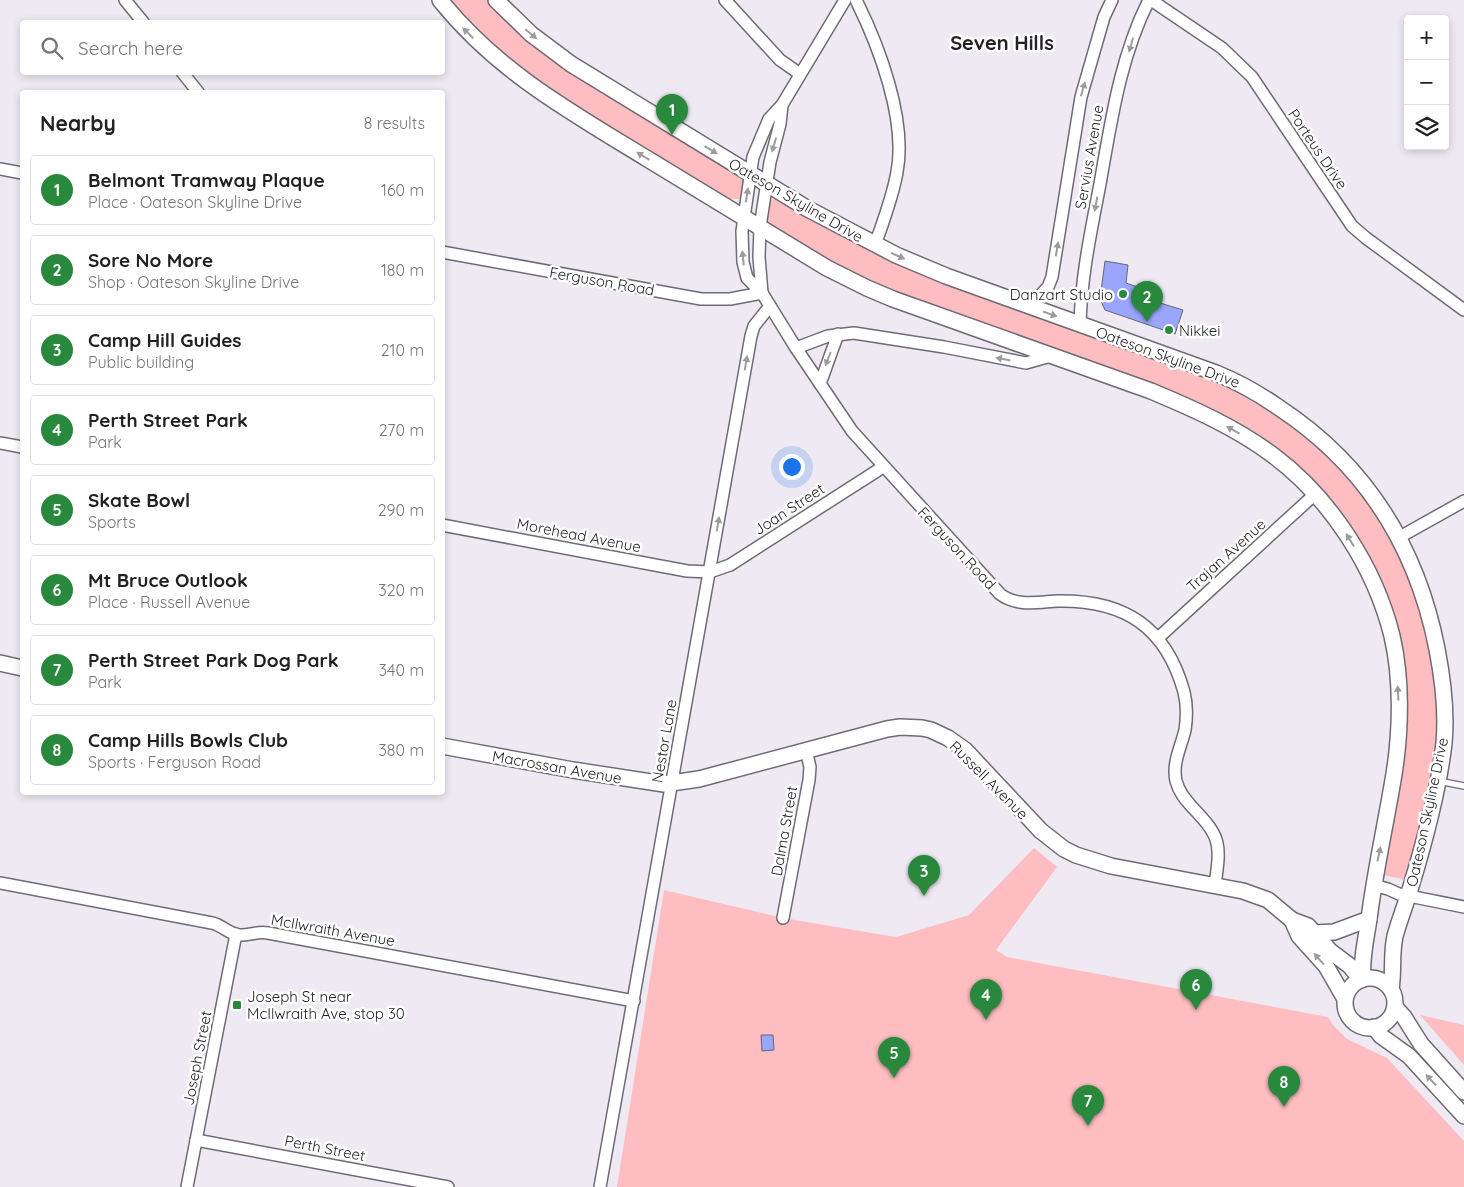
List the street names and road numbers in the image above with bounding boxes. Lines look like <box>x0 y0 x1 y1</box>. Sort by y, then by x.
street label: Servius Avenue <box>1070 103 1108 211</box>
street label: Porteus Drive <box>1284 105 1352 193</box>
street label: Oateson Skyline Drive <box>725 154 867 246</box>
street label: Ferguson Road <box>548 262 656 300</box>
street label: Oateson Skyline Drive <box>1093 322 1243 392</box>
street label: Joan Street <box>750 479 828 539</box>
street label: Ferguson Road <box>914 503 1000 593</box>
street label: Morehead Avenue <box>515 514 643 556</box>
street label: Trajan Avenue <box>1182 514 1270 596</box>
street label: Nestor Lane <box>647 698 681 784</box>
street label: Oateson Skyline Drive <box>1402 736 1452 888</box>
street label: Russell Avenue <box>946 737 1032 823</box>
street label: Macrossan Avenue <box>491 746 623 788</box>
street label: Dalma Street <box>767 784 801 878</box>
street label: McIlwraith Avenue <box>270 910 396 950</box>
street label: Joseph Street <box>179 1009 215 1107</box>
street label: Perth Street <box>283 1131 367 1165</box>

